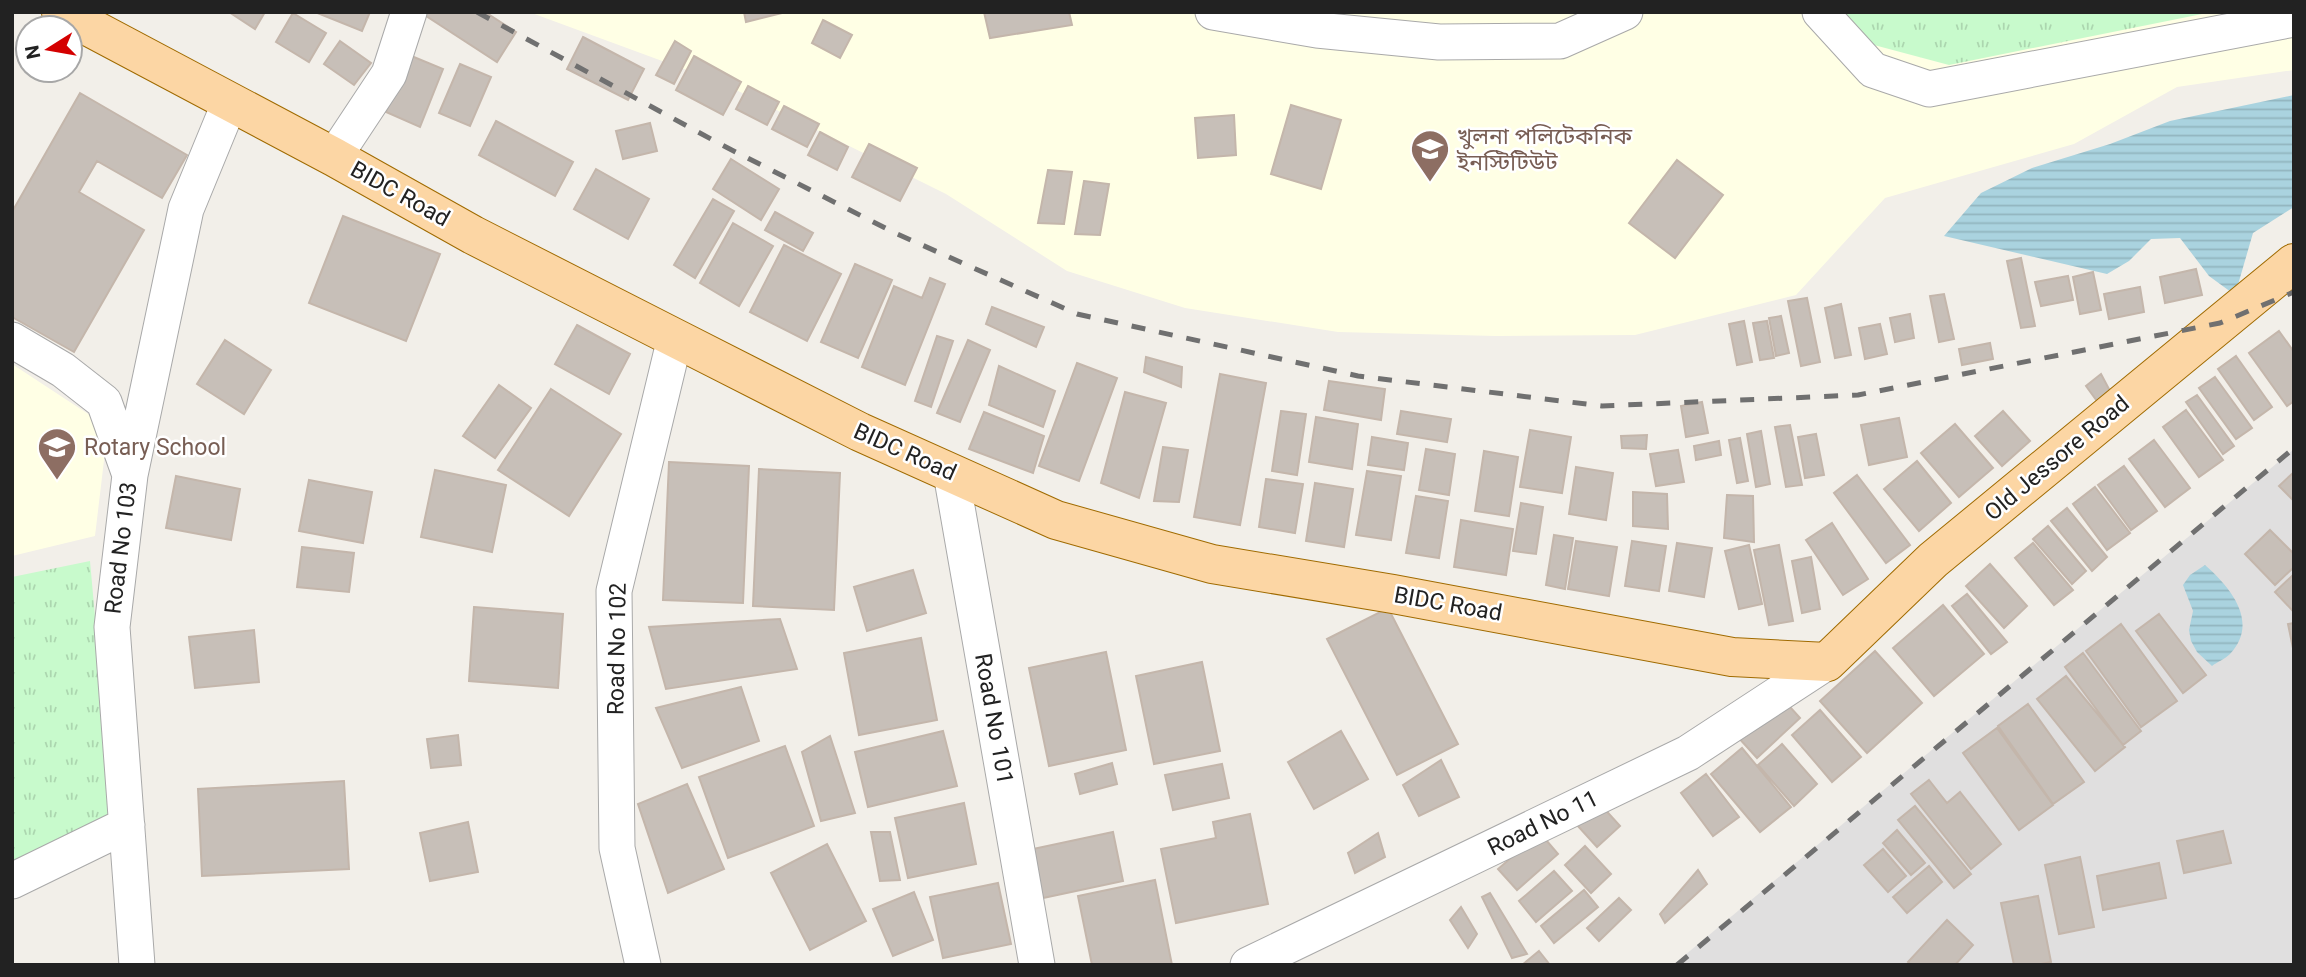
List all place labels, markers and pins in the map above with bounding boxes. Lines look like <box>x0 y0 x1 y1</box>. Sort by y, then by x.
place label: খুলনা পলিটেকনিক ইনস্টিটিউট <box>1456 123 1632 176</box>
school or university icon: খুলনা পলিটেকনিক ইনস্টিটিউট <box>1409 128 1451 183</box>
school or university icon: Rotary School <box>36 426 78 481</box>
place label: Rotary School <box>84 434 226 461</box>

